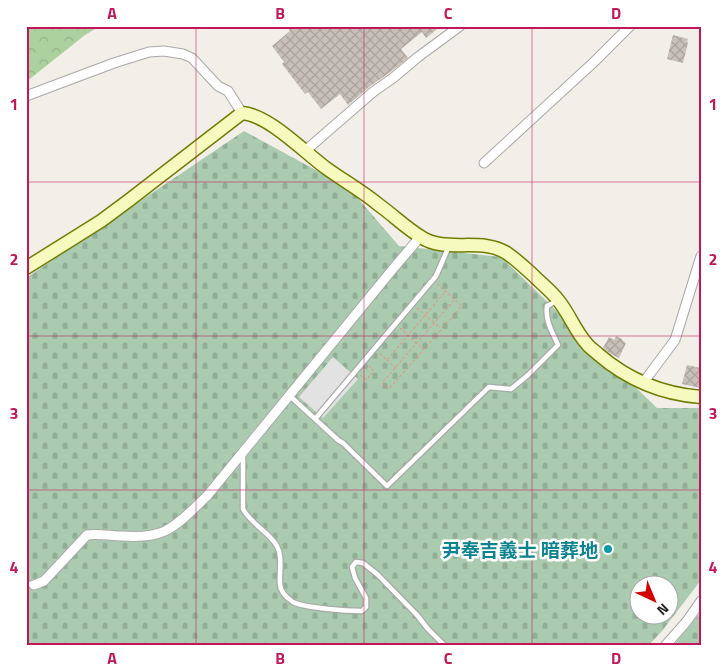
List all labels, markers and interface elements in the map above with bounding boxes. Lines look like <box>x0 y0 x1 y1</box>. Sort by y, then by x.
text: A <box>107 1 117 25</box>
text: B <box>275 1 285 25</box>
text: C <box>444 1 453 25</box>
text: D <box>611 1 621 25</box>
text: 1 <box>10 92 18 116</box>
text: 1 <box>709 92 717 116</box>
text: 2 <box>10 247 18 271</box>
text: 2 <box>709 247 717 271</box>
text: 3 <box>10 401 18 425</box>
text: 3 <box>709 401 717 425</box>
place label: 尹奉吉義士 暗葬地 <box>442 535 598 564</box>
marker: 尹奉吉義士 暗葬地 <box>602 543 614 555</box>
text: 4 <box>10 555 19 579</box>
text: 4 <box>709 555 718 579</box>
north arrow <box>630 574 680 624</box>
text: N <box>653 599 674 621</box>
text: A <box>107 646 117 670</box>
text: B <box>275 646 285 670</box>
text: C <box>444 646 453 670</box>
text: D <box>611 646 621 670</box>

